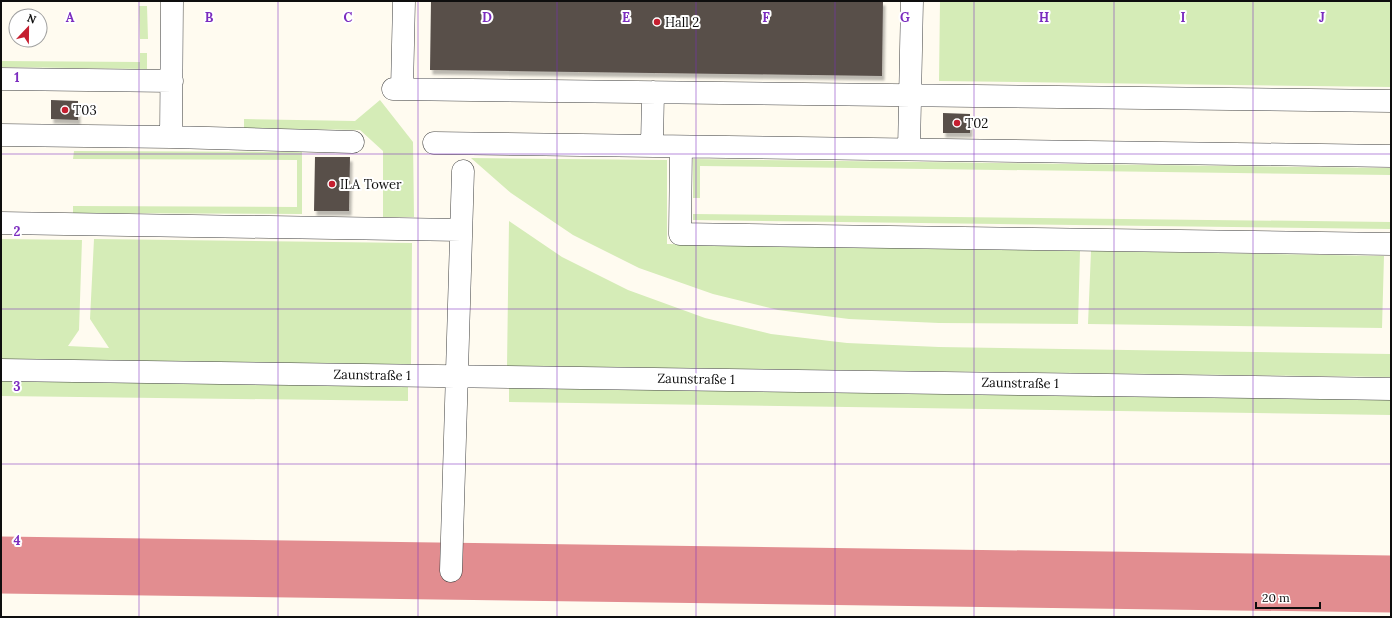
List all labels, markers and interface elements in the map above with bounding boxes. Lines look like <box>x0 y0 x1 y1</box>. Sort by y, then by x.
north arrow <box>8 8 48 48</box>
text: A <box>66 9 75 26</box>
text: B <box>205 9 214 26</box>
text: C <box>344 9 353 26</box>
text: D <box>482 9 492 26</box>
text: E <box>622 9 630 26</box>
text: F <box>762 9 770 26</box>
text: G <box>900 9 910 26</box>
text: H <box>1039 9 1049 26</box>
text: I <box>1180 9 1186 26</box>
text: J <box>1319 9 1325 26</box>
text: N <box>25 11 39 27</box>
place label: Hall 2 <box>665 14 699 31</box>
marker: Hall 2 <box>652 17 662 27</box>
text: 1 <box>14 69 20 86</box>
place label: T03 <box>73 102 97 119</box>
marker: T03 <box>60 105 70 115</box>
place label: T02 <box>965 115 988 132</box>
marker: T02 <box>952 118 962 128</box>
place label: ILA Tower <box>340 176 402 193</box>
marker: ILA Tower <box>327 179 337 189</box>
text: 2 <box>14 223 21 240</box>
street label: Zaunstraße 1 <box>333 366 411 384</box>
street label: Zaunstraße 1 <box>657 370 735 388</box>
street label: Zaunstraße 1 <box>981 374 1059 392</box>
text: 3 <box>13 378 21 395</box>
text: 4 <box>13 532 21 549</box>
scale bar <box>1256 584 1320 610</box>
text: 20 m <box>1262 590 1290 605</box>

